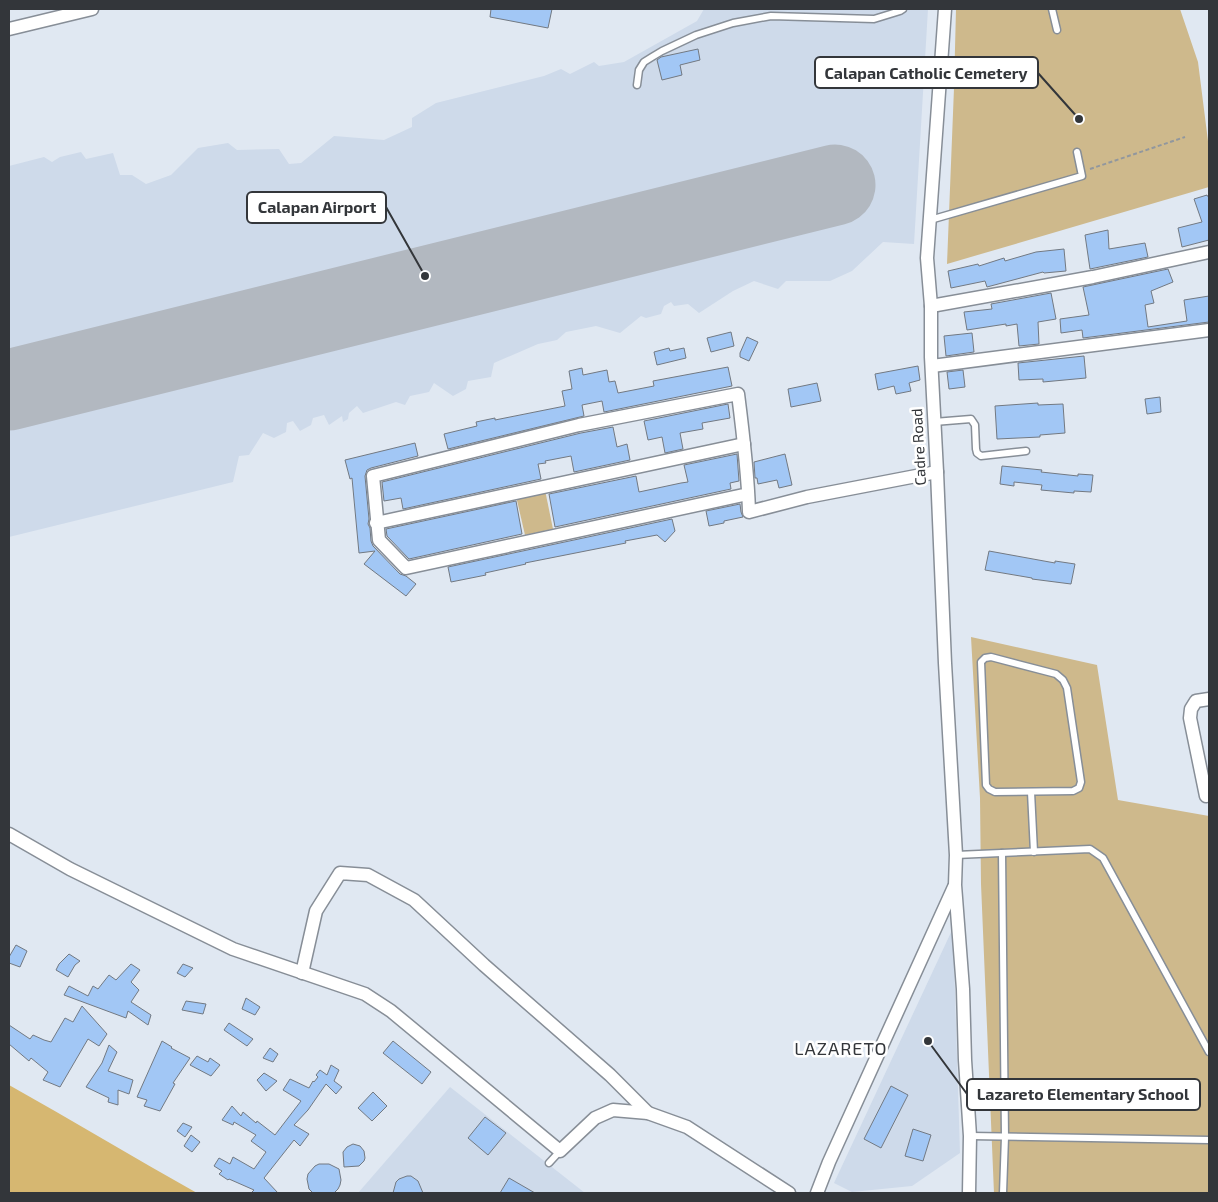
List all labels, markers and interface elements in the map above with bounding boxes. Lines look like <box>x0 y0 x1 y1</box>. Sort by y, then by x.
callout: Calapan Catholic Cemetery <box>815 57 1038 88</box>
text: Calapan Catholic Cemetery <box>824 63 1028 83</box>
callout: Calapan Airport <box>247 192 386 223</box>
text: Calapan Airport <box>258 197 377 216</box>
street label: Cadre Road <box>907 408 929 486</box>
district label: LAZARETO <box>794 1037 888 1059</box>
callout: Lazareto Elementary School <box>967 1079 1200 1110</box>
text: Lazareto Elementary School <box>977 1084 1190 1104</box>

